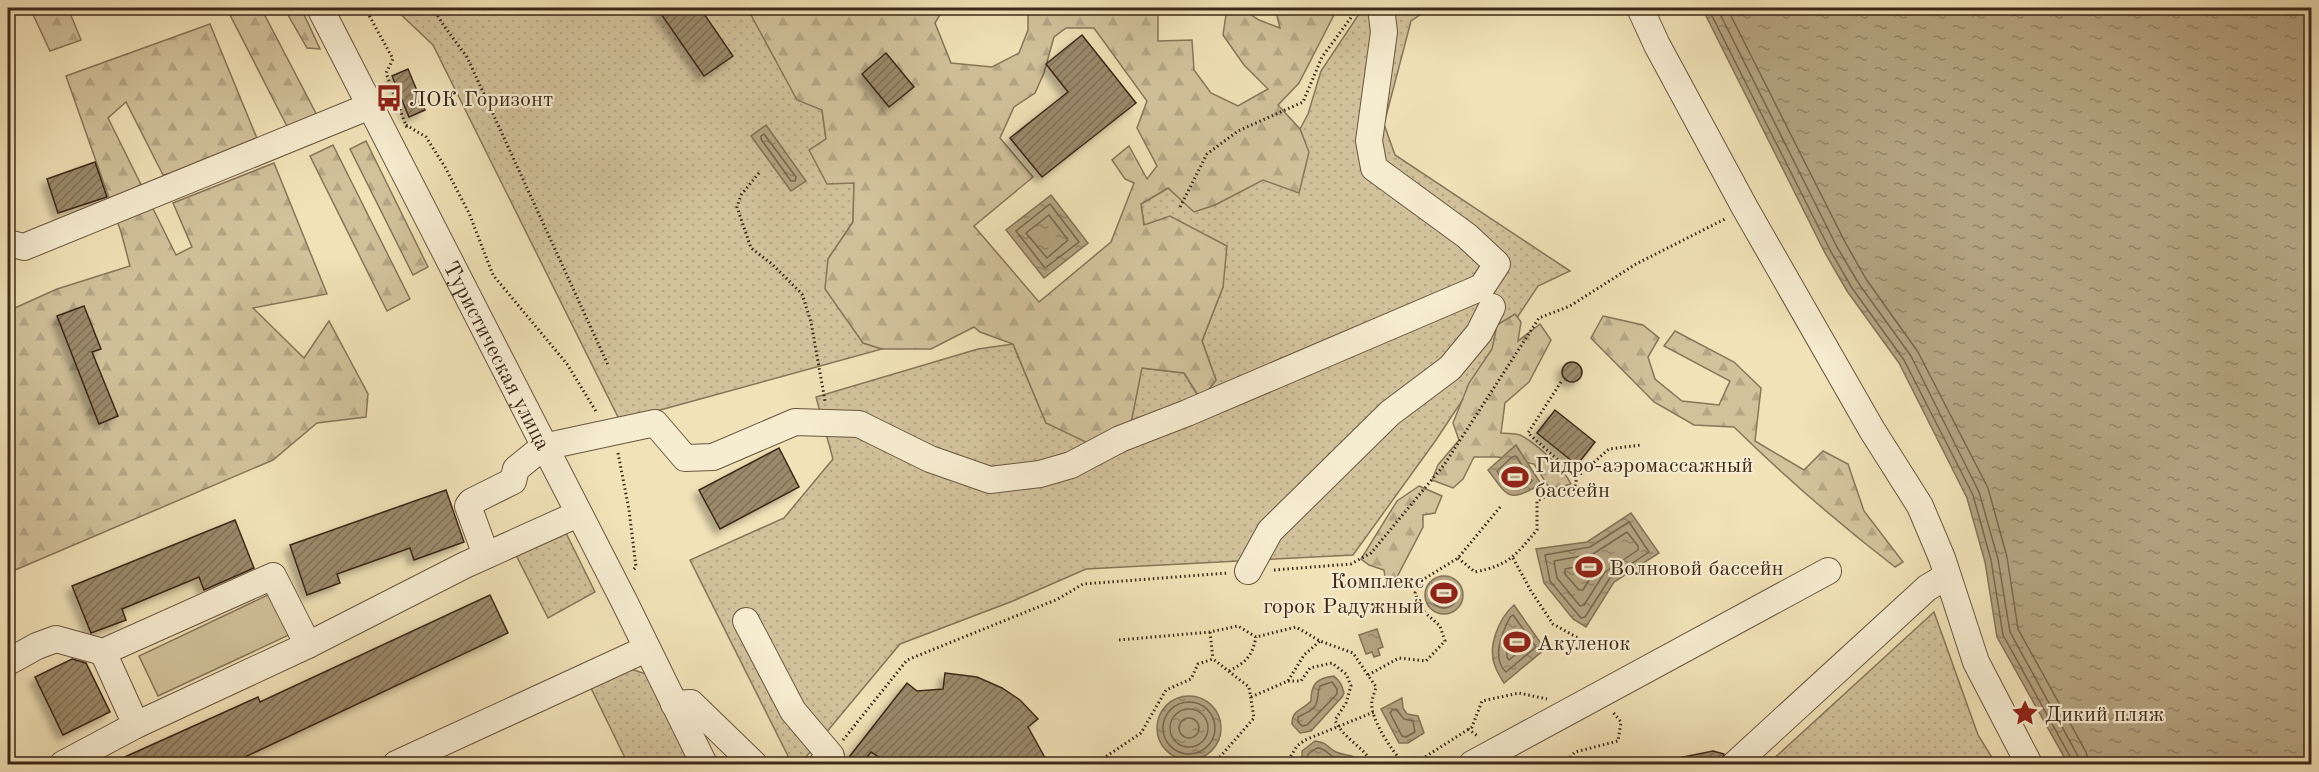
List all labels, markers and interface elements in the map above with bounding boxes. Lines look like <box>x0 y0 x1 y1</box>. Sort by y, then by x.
bus stop icon: ЛОК Горизонт <box>374 83 404 113</box>
place label: ЛОК Горизонт <box>409 89 553 111</box>
street label: Туристическая улица <box>439 258 554 454</box>
place label: Гидро-аэромассажный бассейн <box>1535 455 1753 502</box>
sports icon: Гидро-аэромассажный бассейн <box>1500 462 1530 492</box>
sports icon: Волновой бассейн <box>1574 552 1604 582</box>
place label: Волновой бассейн <box>1609 558 1784 580</box>
place label: Комплекс горок Радужный <box>1263 571 1424 618</box>
sports icon: Комплекс горок Радужный <box>1429 578 1459 608</box>
sports icon: Акуленок <box>1502 627 1532 657</box>
place label: Акуленок <box>1537 633 1631 655</box>
place icon: Дикий пляж <box>2010 698 2040 728</box>
place label: Дикий пляж <box>2045 704 2165 726</box>

